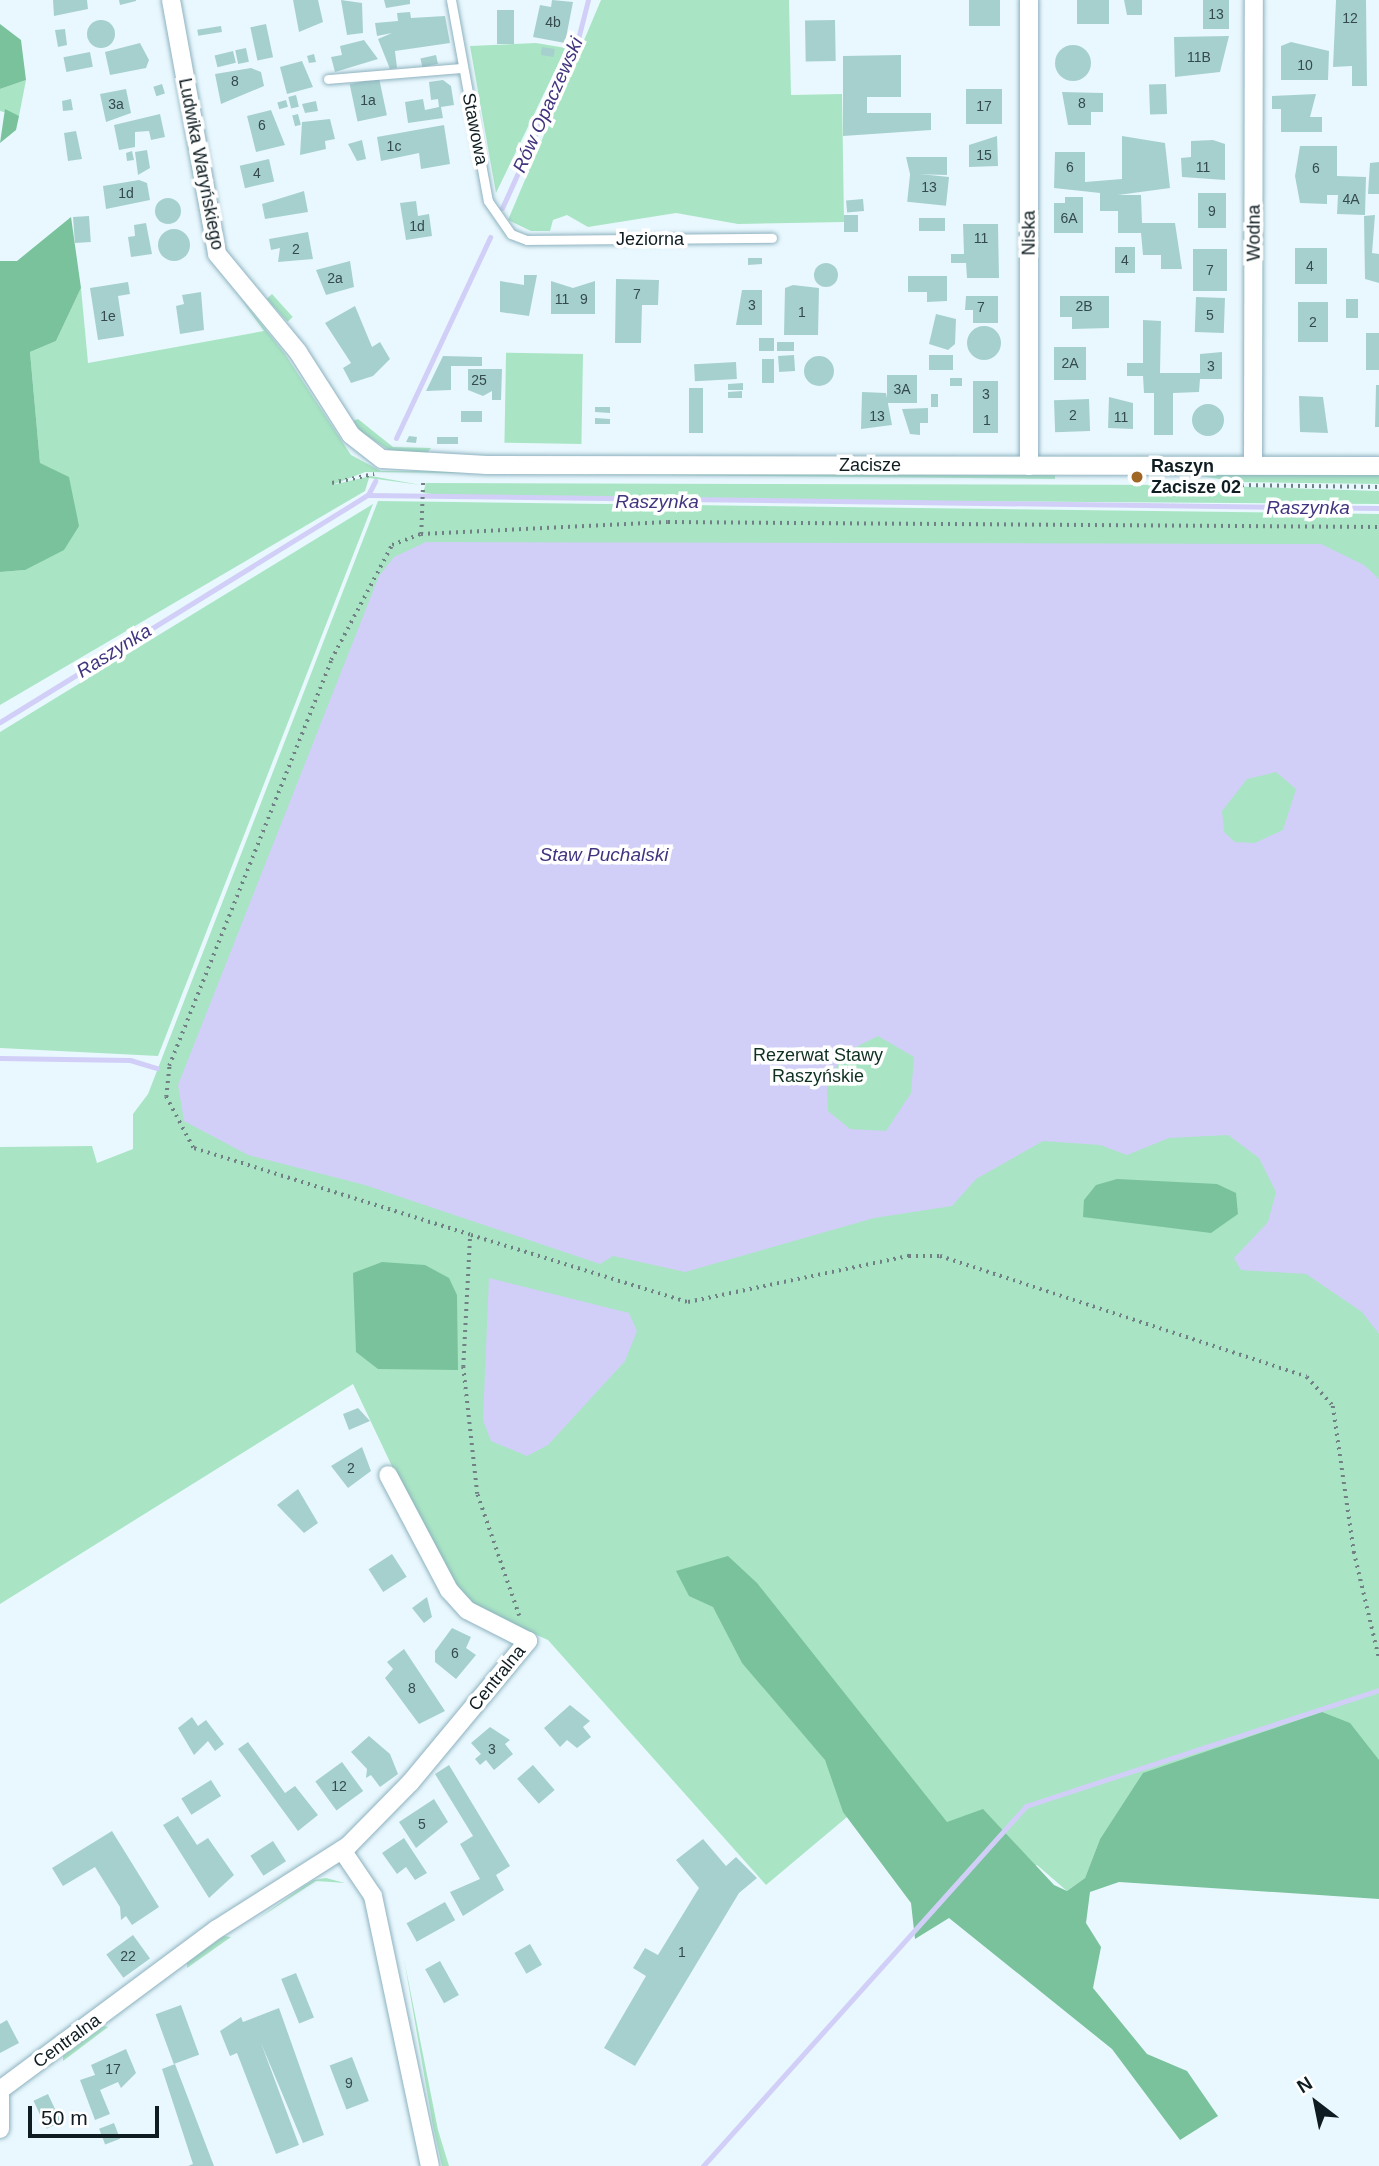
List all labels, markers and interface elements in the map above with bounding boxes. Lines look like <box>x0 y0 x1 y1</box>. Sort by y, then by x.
house number: 13 <box>1208 6 1224 22</box>
house number: 12 <box>1342 10 1358 26</box>
house number: 4b <box>545 14 561 30</box>
water label: Rów Opaczewski <box>508 34 588 176</box>
house number: 11B <box>1187 49 1211 65</box>
house number: 10 <box>1297 57 1313 73</box>
house number: 8 <box>231 73 239 89</box>
street label: Ludwika Waryńskiego <box>174 76 228 252</box>
street label: Stawowa <box>457 91 493 167</box>
house number: 1a <box>360 92 376 108</box>
house number: 8 <box>1078 95 1086 111</box>
house number: 3a <box>108 96 124 112</box>
house number: 17 <box>976 98 992 114</box>
house number: 6 <box>258 117 266 133</box>
house number: 1c <box>387 138 401 154</box>
house number: 15 <box>976 147 992 163</box>
house number: 6 <box>1066 159 1074 175</box>
house number: 11 <box>1196 159 1210 175</box>
house number: 6 <box>1312 160 1320 176</box>
house number: 4 <box>253 165 261 181</box>
house number: 13 <box>921 179 937 195</box>
house number: 1d <box>118 185 134 201</box>
house number: 4A <box>1342 191 1360 207</box>
house number: 9 <box>1208 203 1216 219</box>
street label: Wodna <box>1243 205 1265 261</box>
street label: Niska <box>1018 210 1040 256</box>
house number: 6A <box>1060 210 1078 226</box>
house number: 1d <box>409 218 425 234</box>
street label: Jeziorna <box>616 228 684 250</box>
house number: 11 <box>974 230 988 246</box>
house number: 2 <box>292 241 300 257</box>
house number: 4 <box>1121 252 1129 268</box>
house number: 4 <box>1306 258 1314 274</box>
house number: 7 <box>1206 262 1214 278</box>
house number: 2a <box>327 270 343 286</box>
house number: 7 <box>633 286 641 302</box>
house number: 11 <box>555 291 569 307</box>
house number: 9 <box>580 291 588 307</box>
house number: 3 <box>748 297 756 313</box>
house number: 2B <box>1075 298 1093 314</box>
house number: 7 <box>977 299 985 315</box>
house number: 1 <box>798 304 806 320</box>
house number: 5 <box>1206 307 1214 323</box>
house number: 1e <box>100 308 116 324</box>
house number: 2 <box>1309 314 1317 330</box>
house number: 2A <box>1061 355 1079 371</box>
house number: 3 <box>1207 358 1215 374</box>
house number: 25 <box>471 372 487 388</box>
house number: 3A <box>893 381 911 397</box>
house number: 3 <box>982 386 990 402</box>
house number: 2 <box>1069 407 1077 423</box>
house number: 13 <box>869 408 885 424</box>
house number: 11 <box>1114 409 1128 425</box>
house number: 1 <box>983 412 991 428</box>
street label: Zacisze <box>839 454 901 476</box>
place label: Raszyn Zacisze 02 <box>1151 456 1241 498</box>
marker: Raszyn Zacisze 02 <box>1129 469 1145 485</box>
water label: Raszynka <box>615 491 699 513</box>
water label: Raszynka <box>1266 497 1350 519</box>
water label: Raszynka <box>73 619 155 683</box>
water label: Staw Puchalski <box>540 844 668 866</box>
park label: Rezerwat Stawy Raszyńskie <box>753 1045 883 1088</box>
house number: 2 <box>347 1460 355 1476</box>
street label: Centralna <box>464 1641 530 1715</box>
house number: 6 <box>451 1645 459 1661</box>
house number: 8 <box>408 1680 416 1696</box>
house number: 3 <box>488 1741 496 1757</box>
house number: 12 <box>331 1778 347 1794</box>
house number: 5 <box>418 1816 426 1832</box>
house number: 1 <box>678 1944 686 1960</box>
house number: 22 <box>120 1948 136 1964</box>
street label: Centralna <box>29 2009 105 2073</box>
house number: 17 <box>105 2061 121 2077</box>
north arrow <box>1281 2068 1351 2138</box>
text: N <box>1293 2072 1316 2097</box>
house number: 9 <box>345 2075 353 2091</box>
scale bar <box>32 2092 163 2136</box>
text: 50 m <box>41 2106 88 2129</box>

